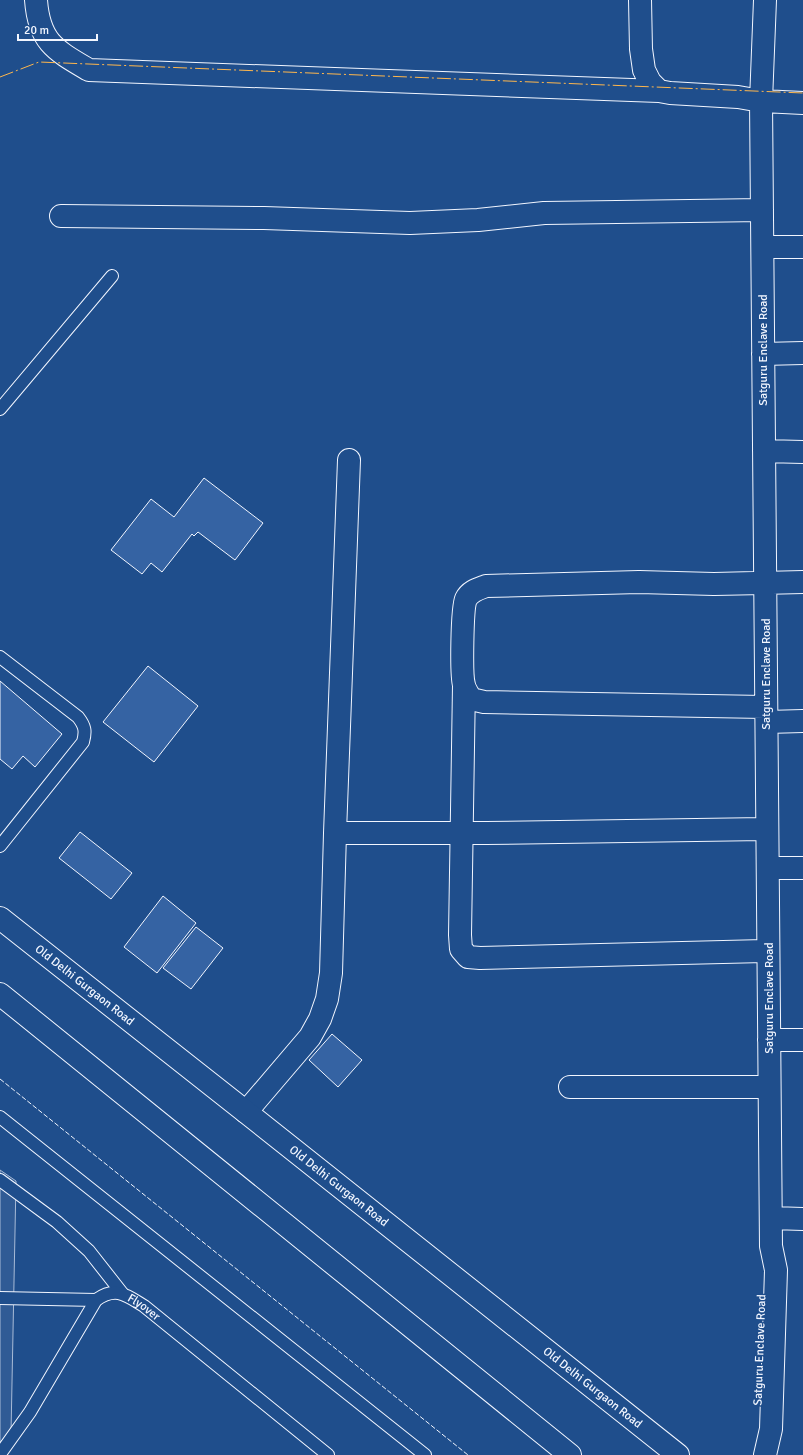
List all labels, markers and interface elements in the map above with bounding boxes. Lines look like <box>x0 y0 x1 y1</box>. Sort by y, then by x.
scale bar <box>18 16 97 42</box>
text: 20 m <box>24 23 49 38</box>
street label: Satguru Enclave Road <box>756 294 771 406</box>
street label: Satguru Enclave Road <box>759 618 774 730</box>
street label: Old Delhi Gurgaon Road <box>32 941 137 1029</box>
street label: Satguru Enclave Road <box>762 942 777 1054</box>
street label: Old Delhi Gurgaon Road <box>286 1142 392 1230</box>
street label: Flyover <box>125 1290 164 1324</box>
street label: Satguru Enclave Road <box>751 1294 769 1406</box>
street label: Old Delhi Gurgaon Road <box>540 1343 645 1431</box>

